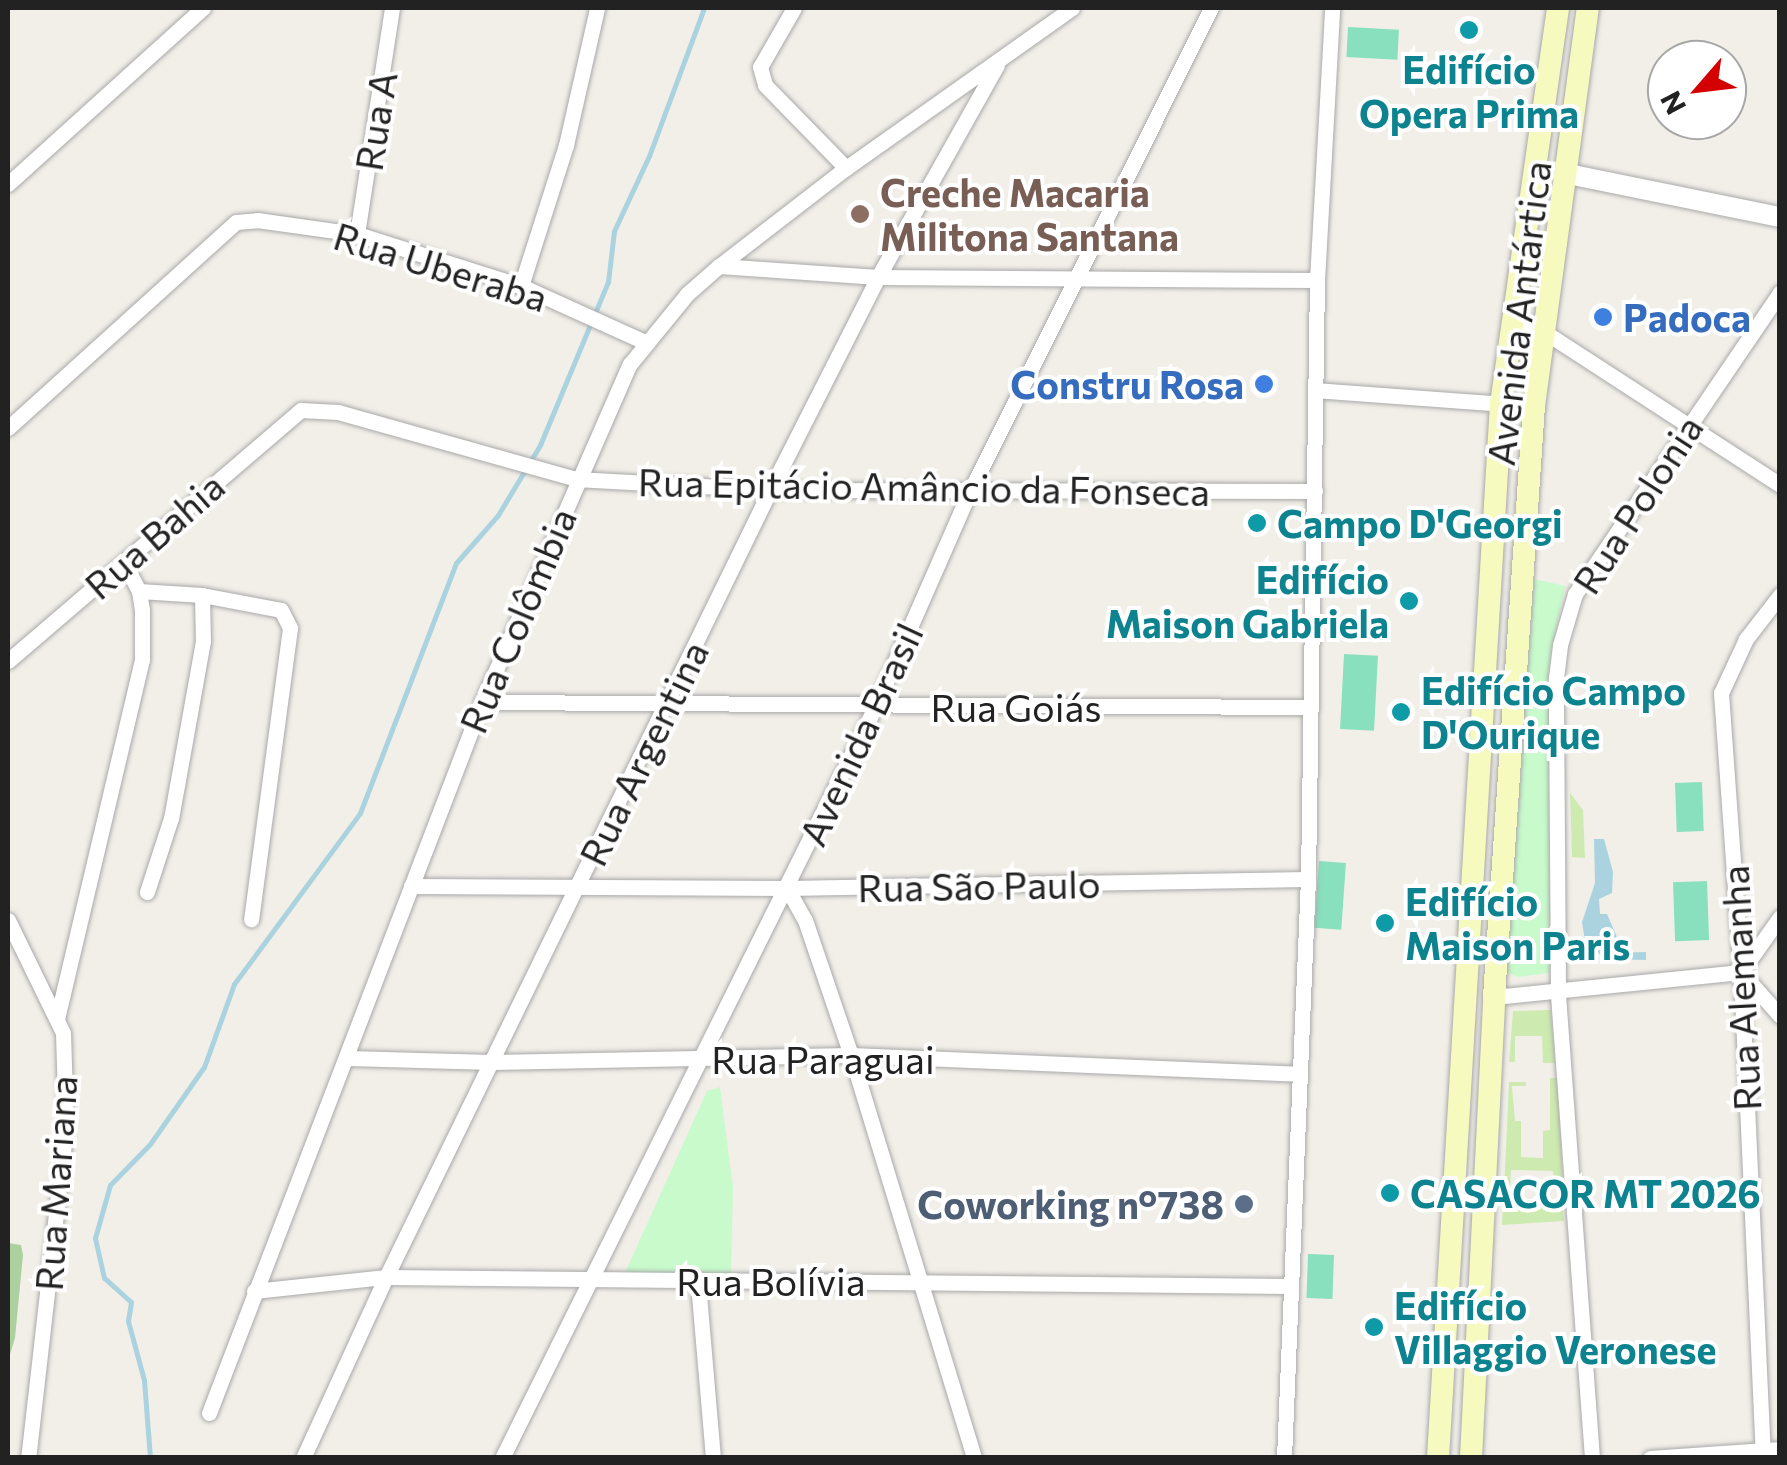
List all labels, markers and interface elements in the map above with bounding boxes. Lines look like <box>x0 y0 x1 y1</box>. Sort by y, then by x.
marker: Edifício Opera Prima <box>1458 19 1480 41</box>
north arrow <box>1647 40 1747 140</box>
place label: Edifício Opera Prima <box>1359 46 1579 136</box>
street label: Rua A <box>345 68 405 174</box>
text: N <box>1652 86 1692 120</box>
street label: Avenida Antártica <box>1477 158 1559 468</box>
place label: Creche Macaria Militona Santana <box>880 169 1179 258</box>
marker: Creche Macaria Militona Santana <box>849 203 871 225</box>
street label: Rua Uberaba <box>329 212 553 320</box>
place label: Padoca <box>1623 294 1751 340</box>
marker: Padoca <box>1592 306 1614 328</box>
place label: Constru Rosa <box>1010 361 1244 407</box>
marker: Constru Rosa <box>1253 373 1275 395</box>
street label: Rua Polonia <box>1563 406 1711 602</box>
street label: Rua Epitácio Amâncio da Fonseca <box>638 458 1210 514</box>
street label: Rua Bahia <box>75 462 233 608</box>
place label: Campo D'Georgi <box>1277 500 1563 546</box>
street label: Rua Colômbia <box>449 501 585 739</box>
marker: Campo D'Georgi <box>1246 512 1268 534</box>
place label: Edifício Maison Gabriela <box>1106 556 1389 646</box>
marker: Edifício Maison Gabriela <box>1398 590 1420 612</box>
street label: Avenida Brasil <box>789 616 931 852</box>
street label: Rua Argentina <box>569 633 717 873</box>
place label: Edifício Campo D'Ourique <box>1421 667 1686 756</box>
street label: Rua Goiás <box>931 684 1101 730</box>
marker: Edifício Campo D'Ourique <box>1390 701 1412 723</box>
street label: Rua São Paulo <box>857 860 1101 910</box>
street label: Rua Alemanha <box>1711 864 1769 1112</box>
place label: Edifício Maison Paris <box>1405 878 1630 968</box>
marker: Edifício Maison Paris <box>1374 912 1396 934</box>
street label: Rua Paraguai <box>711 1036 935 1082</box>
street label: Rua Mariana <box>25 1074 85 1292</box>
place label: CASACOR MT 2026 <box>1410 1170 1761 1216</box>
place label: Coworking n°738 <box>917 1181 1224 1227</box>
marker: CASACOR MT 2026 <box>1379 1182 1401 1204</box>
marker: Coworking n°738 <box>1233 1193 1255 1215</box>
street label: Rua Bolívia <box>676 1258 866 1304</box>
place label: Edifício Villaggio Veronese <box>1394 1282 1716 1372</box>
marker: Edifício Villaggio Veronese <box>1363 1316 1385 1338</box>

